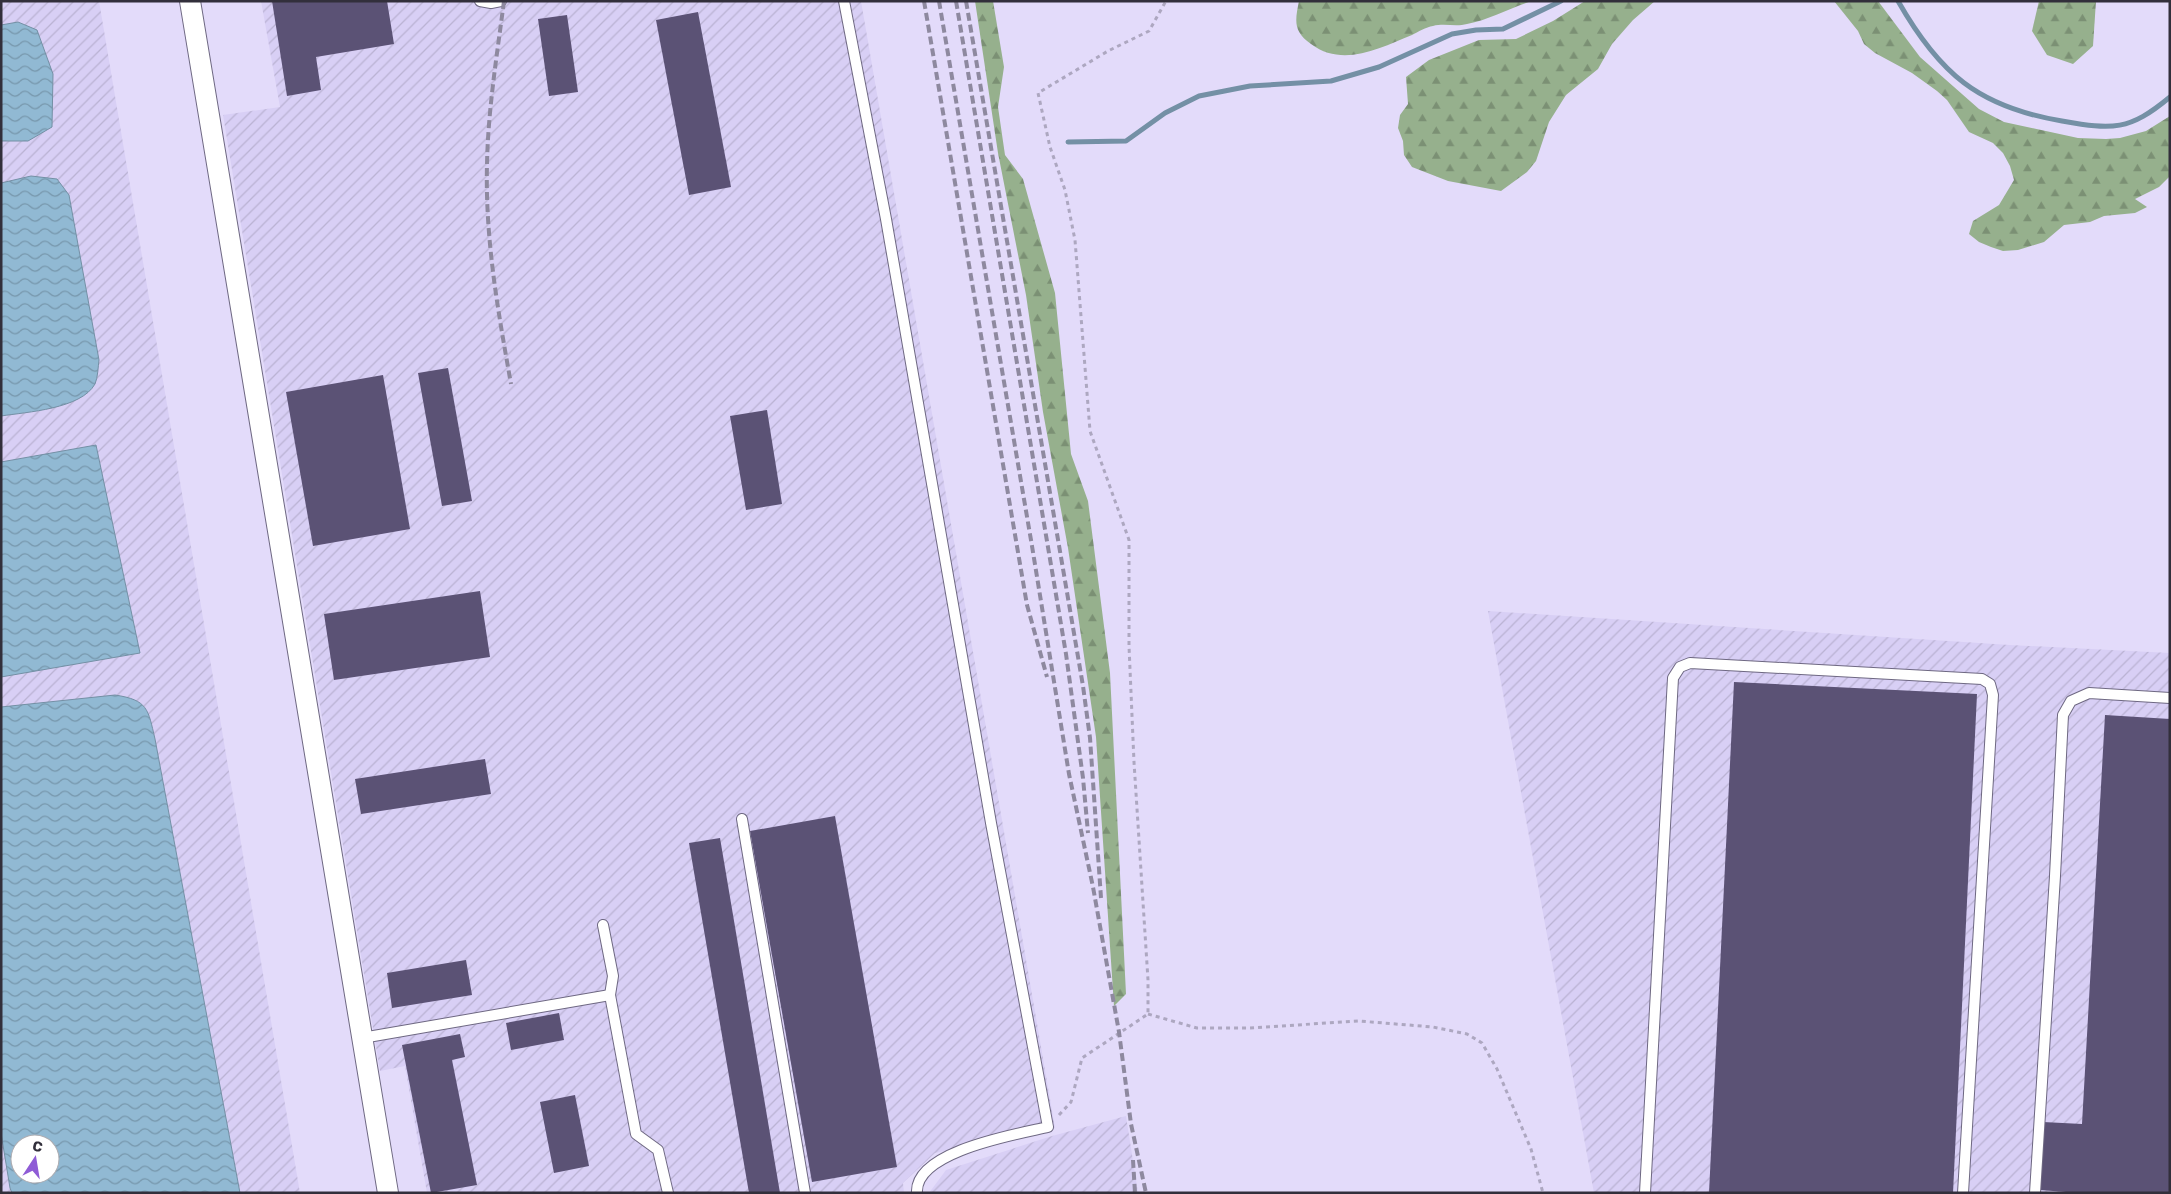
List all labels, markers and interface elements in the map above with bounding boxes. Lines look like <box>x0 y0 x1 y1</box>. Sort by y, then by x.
north arrow <box>10 1134 60 1184</box>
text: С <box>31 1137 44 1156</box>

